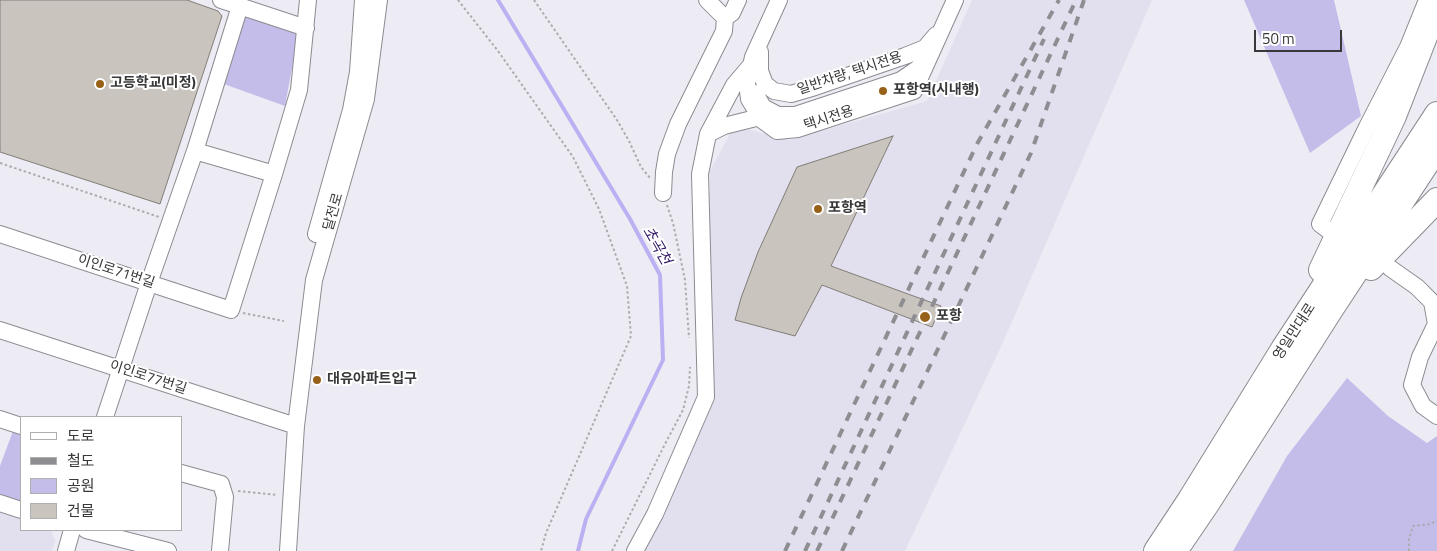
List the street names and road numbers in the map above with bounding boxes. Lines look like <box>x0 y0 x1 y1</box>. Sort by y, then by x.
street label: 일반차량, 택시전용 <box>795 49 905 99</box>
street label: 택시전용 <box>802 103 856 135</box>
street label: 달전로 <box>321 191 347 233</box>
street label: 이인로71번길 <box>75 252 157 292</box>
street label: 영일만대로 <box>1270 300 1320 364</box>
street label: 이인로77번길 <box>107 358 189 398</box>

